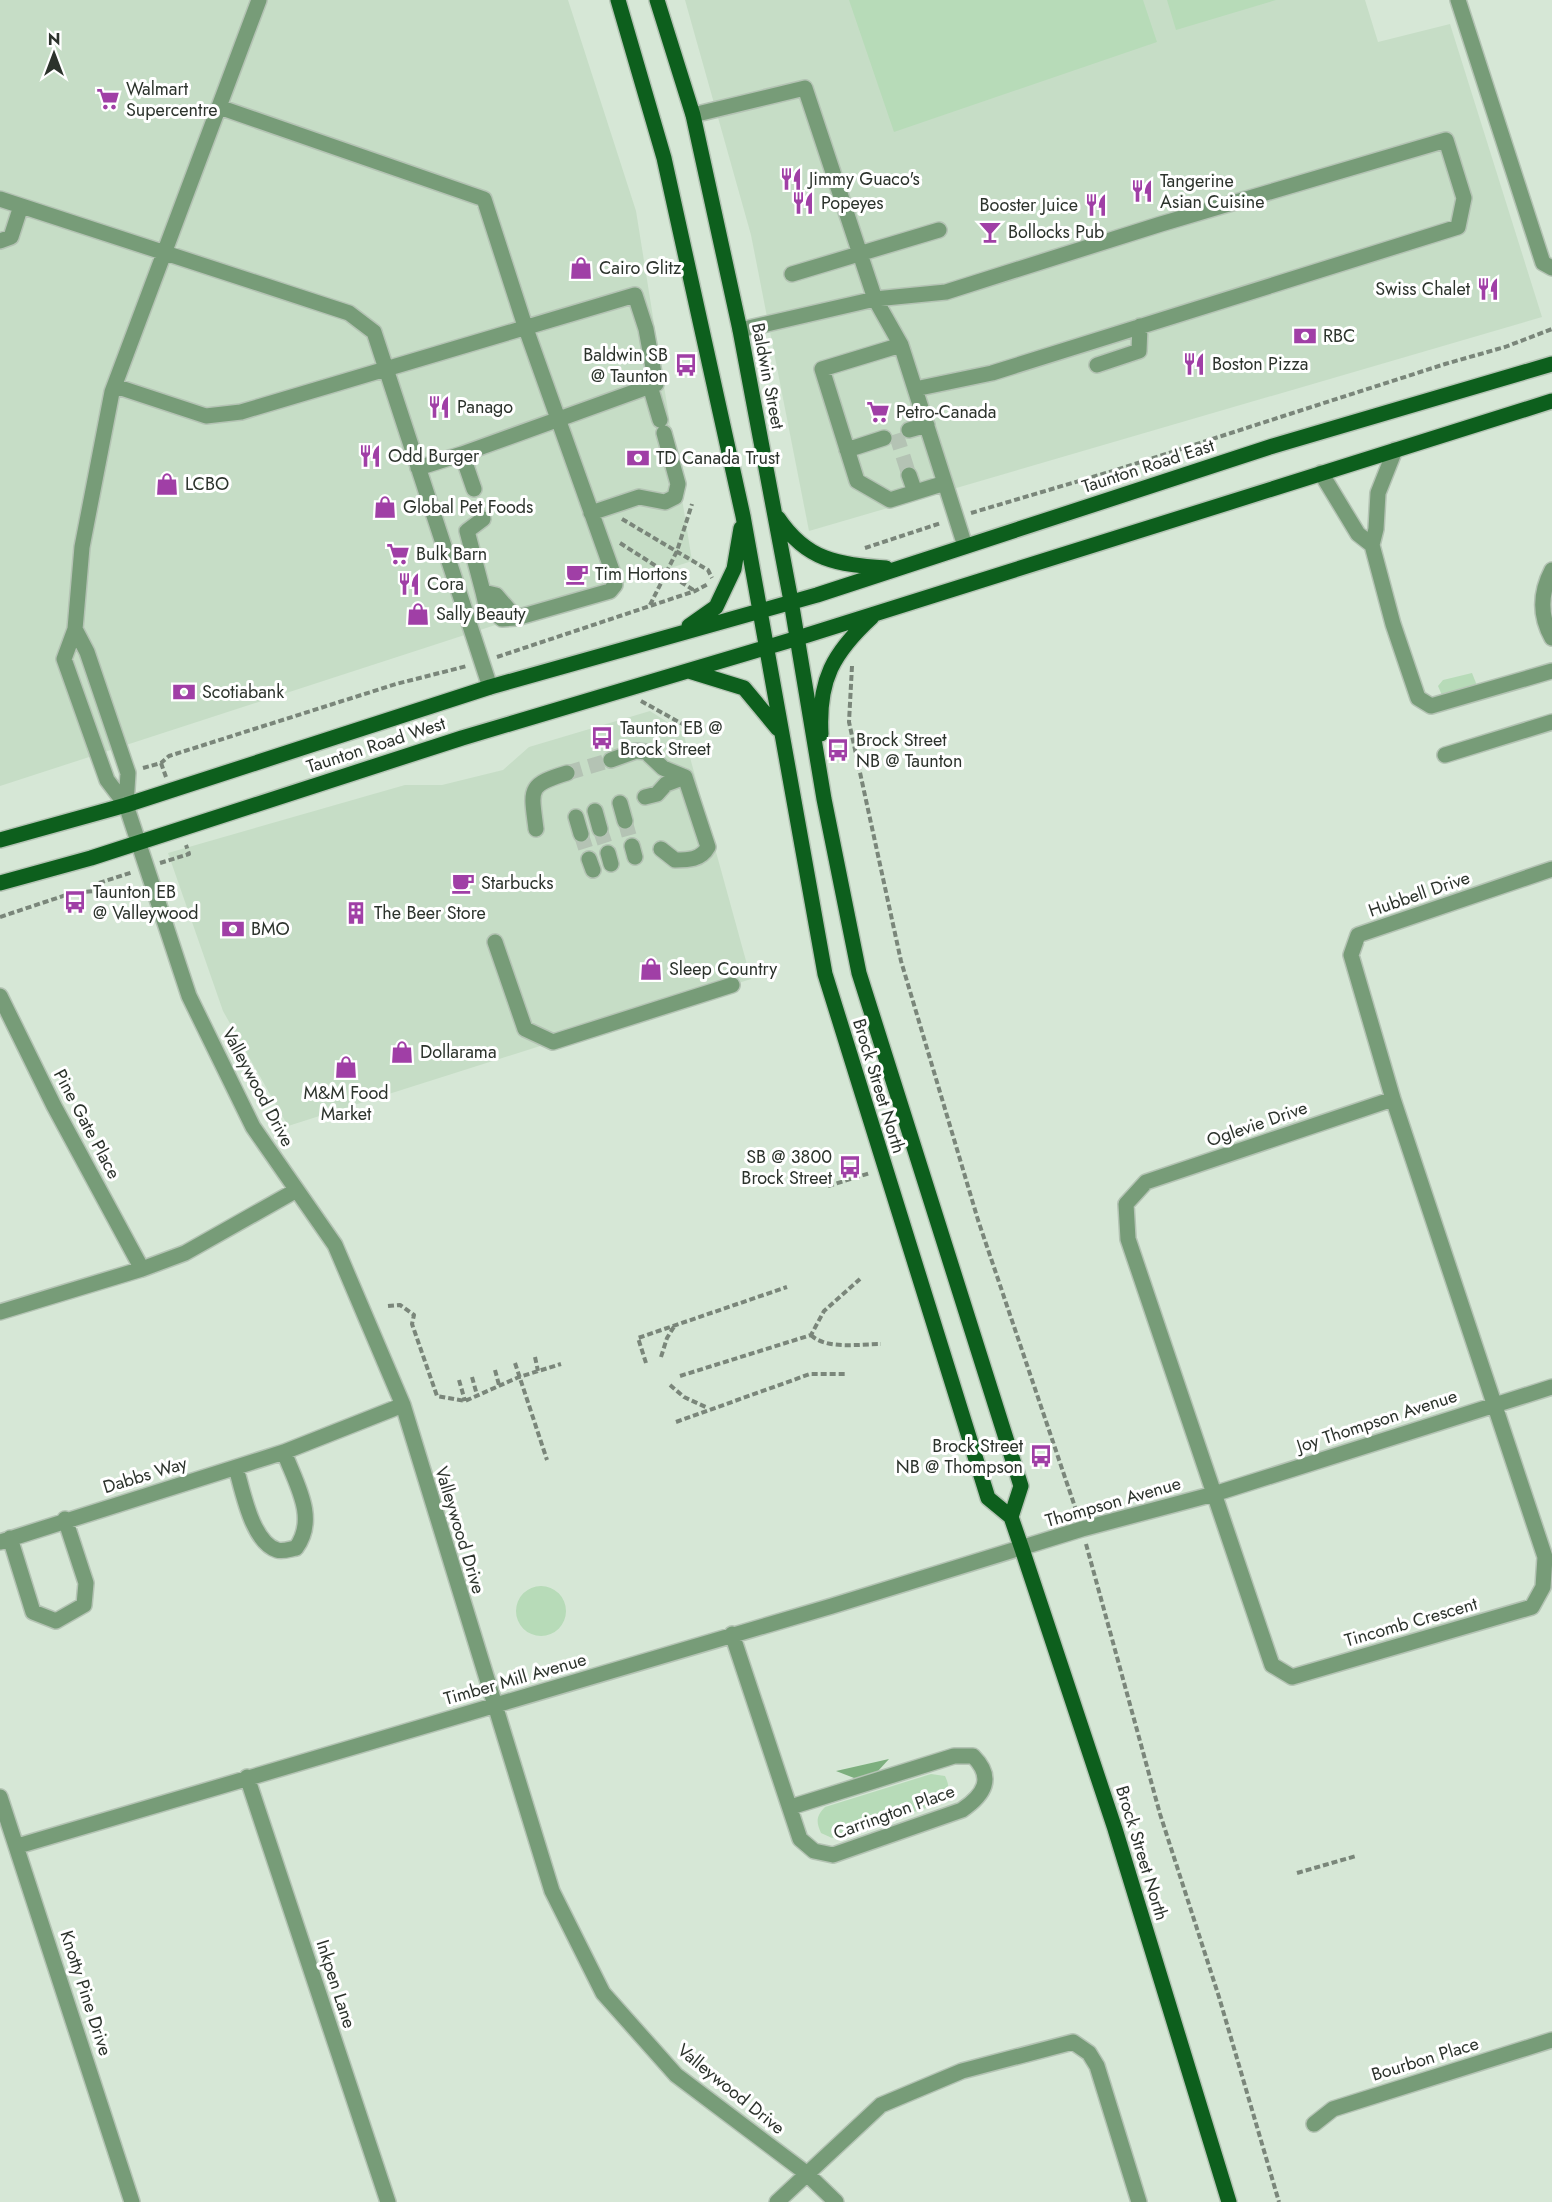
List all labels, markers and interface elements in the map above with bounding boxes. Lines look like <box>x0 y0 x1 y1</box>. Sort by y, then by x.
north arrow <box>24 24 84 84</box>
text: N <box>48 28 60 51</box>
place label: Walmart Supercentre <box>126 76 218 123</box>
supermarket icon: Walmart Supercentre <box>95 86 121 112</box>
restaurant icon: Jimmy Guaco's <box>778 166 804 192</box>
place label: Jimmy Guaco's <box>807 166 920 192</box>
place label: Tangerine Asian Cuisine <box>1160 168 1264 215</box>
restaurant icon: Tangerine Asian Cuisine <box>1129 178 1155 204</box>
restaurant icon: Popeyes <box>790 190 816 216</box>
place label: Popeyes <box>821 190 884 216</box>
place label: Booster Juice <box>980 192 1078 218</box>
restaurant icon: Booster Juice <box>1083 192 1109 218</box>
bar icon: Bollocks Pub <box>977 219 1003 245</box>
place label: Bollocks Pub <box>1008 219 1104 245</box>
shop icon: Cairo Glitz <box>568 255 594 281</box>
place label: Cairo Glitz <box>599 255 682 281</box>
place label: Swiss Chalet <box>1375 276 1471 302</box>
restaurant icon: Swiss Chalet <box>1475 276 1501 302</box>
street label: Baldwin Street <box>745 321 791 432</box>
bank icon: RBC <box>1292 323 1318 349</box>
place label: RBC <box>1323 323 1355 349</box>
place label: Baldwin SB @ Taunton <box>583 342 668 389</box>
restaurant icon: Boston Pizza <box>1181 351 1207 377</box>
place label: Boston Pizza <box>1212 351 1308 377</box>
bus stop icon: Baldwin SB @ Taunton <box>673 352 699 378</box>
restaurant icon: Panago <box>426 394 452 420</box>
place label: Panago <box>457 394 513 420</box>
supermarket icon: Petro-Canada <box>865 399 891 425</box>
place label: Petro-Canada <box>896 399 996 425</box>
street label: Taunton Road East <box>1079 432 1218 500</box>
restaurant icon: Odd Burger <box>357 443 383 469</box>
place label: Odd Burger <box>388 443 480 469</box>
bank icon: TD Canada Trust <box>625 445 651 471</box>
place label: TD Canada Trust <box>656 445 780 471</box>
shop icon: LCBO <box>154 471 180 497</box>
place label: LCBO <box>185 471 229 497</box>
shop icon: Global Pet Foods <box>372 494 398 520</box>
place label: Global Pet Foods <box>403 494 533 520</box>
supermarket icon: Bulk Barn <box>385 541 411 567</box>
place label: Bulk Barn <box>416 541 487 567</box>
cafe icon: Tim Hortons <box>564 561 590 587</box>
place label: Tim Hortons <box>595 561 687 587</box>
restaurant icon: Cora <box>396 571 422 597</box>
place label: Cora <box>427 571 464 597</box>
shop icon: Sally Beauty <box>405 601 431 627</box>
place label: Sally Beauty <box>436 601 526 627</box>
bank icon: Scotiabank <box>171 679 197 705</box>
place label: Scotiabank <box>202 679 284 705</box>
street label: Taunton Road West <box>303 710 449 780</box>
place label: Taunton EB @ Brock Street <box>620 715 722 762</box>
bus stop icon: Taunton EB @ Brock Street <box>589 725 615 751</box>
place label: Brock Street NB @ Taunton <box>856 727 962 774</box>
bus stop icon: Brock Street NB @ Taunton <box>825 737 851 763</box>
street label: Hubbell Drive <box>1365 864 1473 924</box>
cafe icon: Starbucks <box>450 870 476 896</box>
place label: Starbucks <box>481 870 554 896</box>
place label: Taunton EB @ Valleywood <box>93 879 199 926</box>
bus stop icon: Taunton EB @ Valleywood <box>62 889 88 915</box>
building icon: The Beer Store <box>343 900 369 926</box>
place label: The Beer Store <box>374 900 486 926</box>
bank icon: BMO <box>220 916 246 942</box>
place label: BMO <box>251 916 290 942</box>
shop icon: Sleep Country <box>638 956 664 982</box>
place label: Sleep Country <box>669 956 777 982</box>
street label: Brock Street North <box>846 1015 912 1157</box>
street label: Valleywood Drive <box>216 1023 300 1151</box>
shop icon: Dollarama <box>389 1039 415 1065</box>
place label: Dollarama <box>420 1039 497 1065</box>
shop icon: M&M Food Market <box>333 1054 359 1080</box>
street label: Pine Gate Place <box>47 1065 127 1183</box>
place label: M&M Food Market <box>303 1080 389 1127</box>
street label: Oglevie Drive <box>1203 1095 1311 1153</box>
place label: SB @ 3800 Brock Street <box>741 1144 833 1191</box>
bus stop icon: SB @ 3800 Brock Street <box>837 1154 863 1180</box>
street label: Joy Thompson Avenue <box>1292 1383 1461 1460</box>
place label: Brock Street NB @ Thompson <box>896 1433 1024 1480</box>
bus stop icon: Brock Street NB @ Thompson <box>1028 1443 1054 1469</box>
street label: Dabbs Way <box>100 1450 190 1500</box>
street label: Valleywood Drive <box>428 1463 492 1597</box>
street label: Thompson Avenue <box>1042 1470 1184 1534</box>
street label: Tincomb Crescent <box>1342 1590 1481 1653</box>
street label: Timber Mill Avenue <box>441 1646 589 1712</box>
street label: Carrington Place <box>830 1778 958 1846</box>
street label: Brock Street North <box>1109 1782 1175 1924</box>
street label: Knotty Pine Drive <box>54 1927 118 2059</box>
street label: Inkpen Lane <box>309 1936 363 2032</box>
street label: Bourbon Place <box>1368 2030 1482 2088</box>
street label: Valleywood Drive <box>672 2037 790 2141</box>

